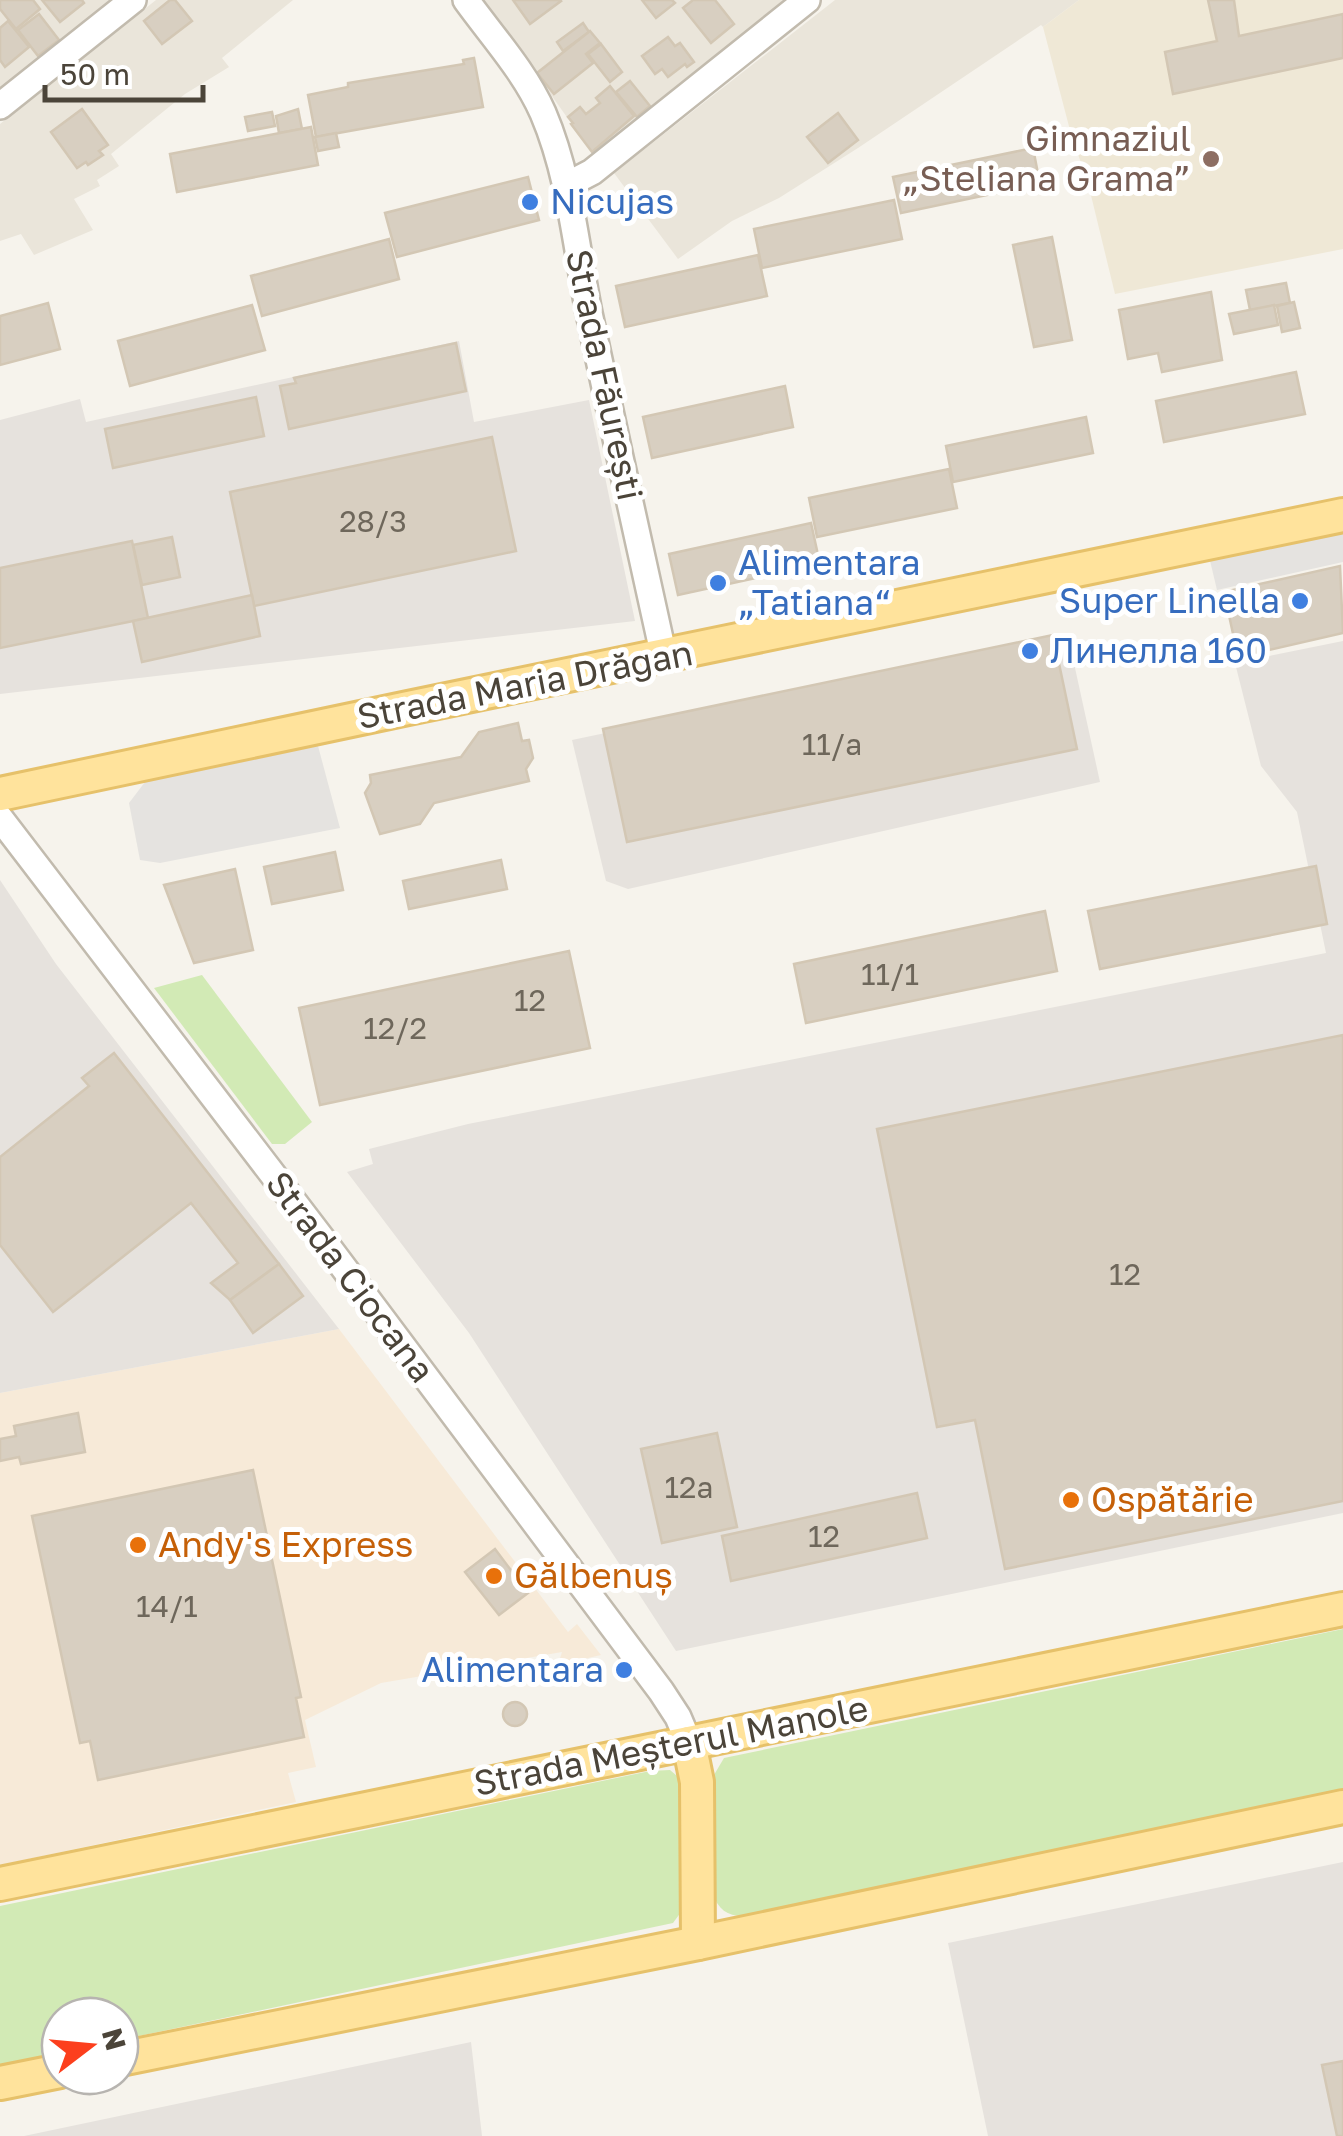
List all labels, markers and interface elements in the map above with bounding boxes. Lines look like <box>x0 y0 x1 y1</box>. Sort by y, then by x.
scale bar <box>45 40 202 102</box>
text: 50 m <box>60 56 130 92</box>
place label: Gimnaziul „Steliana Grama” <box>902 117 1191 199</box>
marker: Gimnaziul „Steliana Grama” <box>1200 148 1222 170</box>
place label: Nicujas <box>550 180 674 222</box>
marker: Nicujas <box>519 191 541 213</box>
street label: Strada Făurești <box>558 245 652 504</box>
house number: 28/3 <box>339 503 407 539</box>
place label: Alimentara „Tatiana“ <box>738 541 921 623</box>
marker: Alimentara „Tatiana“ <box>707 572 729 594</box>
place label: Super Linella <box>1059 579 1280 621</box>
marker: Super Linella <box>1289 590 1311 612</box>
place label: Линелла 160 <box>1050 629 1267 671</box>
street label: Strada Maria Drăgan <box>354 631 696 737</box>
marker: Линелла 160 <box>1019 640 1041 662</box>
house number: 11/a <box>802 726 862 762</box>
house number: 11/1 <box>861 956 919 992</box>
house number: 12 <box>514 982 546 1018</box>
house number: 12/2 <box>363 1010 427 1046</box>
street label: Strada Ciocana <box>258 1163 444 1390</box>
house number: 12 <box>1109 1256 1141 1292</box>
house number: 12a <box>665 1469 713 1505</box>
place label: Ospătărie <box>1091 1478 1254 1520</box>
marker: Ospătărie <box>1060 1489 1082 1511</box>
house number: 12 <box>808 1518 840 1554</box>
place label: Andy's Express <box>158 1523 413 1565</box>
marker: Andy's Express <box>127 1534 149 1556</box>
place label: Gălbenuș <box>514 1554 673 1596</box>
marker: Gălbenuș <box>483 1565 505 1587</box>
house number: 14/1 <box>136 1588 198 1624</box>
place label: Alimentara <box>421 1648 604 1690</box>
marker: Alimentara <box>613 1659 635 1681</box>
street label: Strada Meșterul Manole <box>470 1686 871 1804</box>
north arrow <box>40 1996 140 2096</box>
text: N <box>96 2024 133 2054</box>

